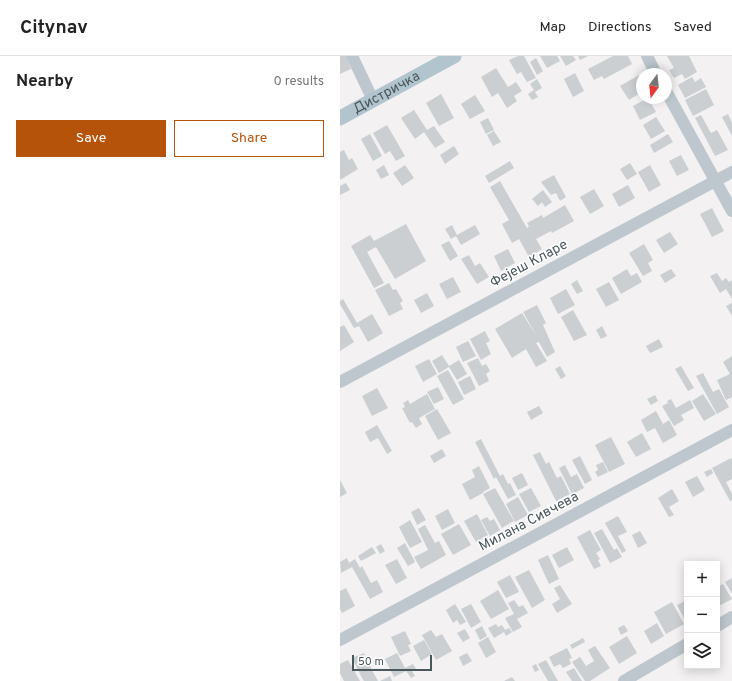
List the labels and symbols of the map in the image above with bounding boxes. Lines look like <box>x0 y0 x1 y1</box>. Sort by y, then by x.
street label: Дистричка <box>350 68 423 118</box>
north arrow <box>636 68 672 104</box>
street label: Фејеш Кларе <box>487 236 571 292</box>
street label: Милана Сивчева <box>476 488 582 556</box>
scale bar <box>352 653 432 672</box>

